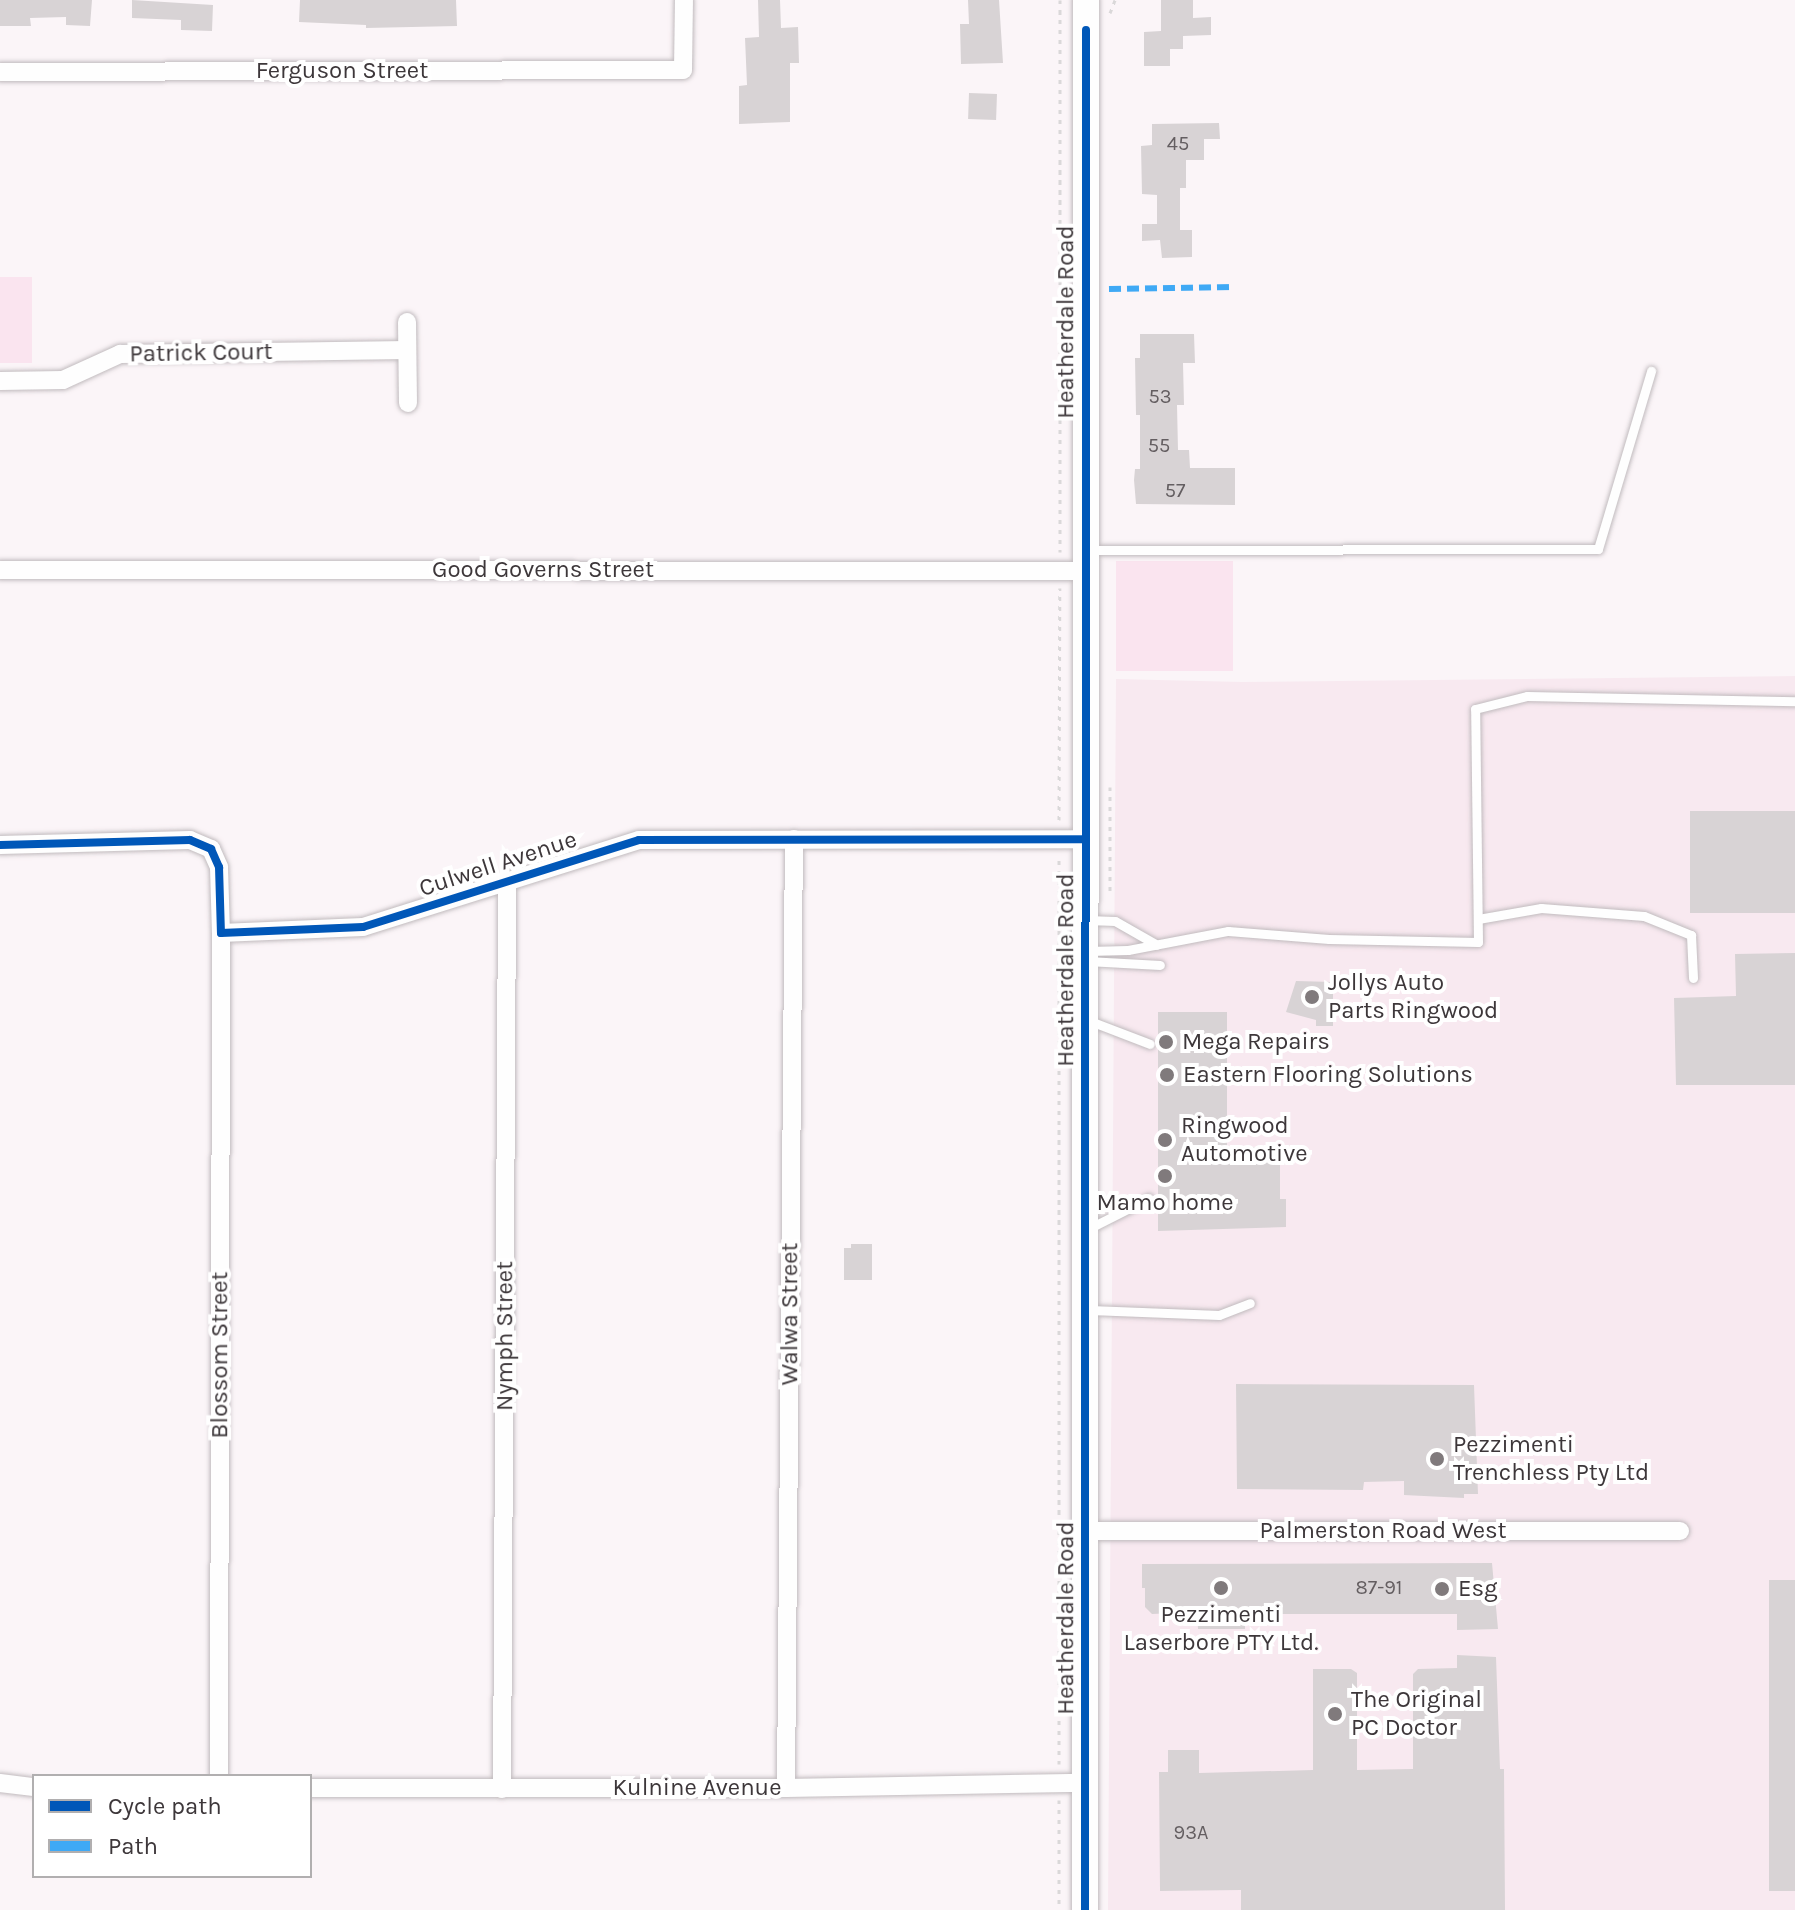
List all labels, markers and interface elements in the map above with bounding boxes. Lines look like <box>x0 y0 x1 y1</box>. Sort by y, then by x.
street label: Ferguson Street <box>256 57 428 85</box>
house number: 45 <box>1167 131 1189 155</box>
street label: Heatherdale Road <box>1052 225 1080 419</box>
street label: Patrick Court <box>129 337 273 369</box>
house number: 53 <box>1148 384 1172 408</box>
house number: 55 <box>1148 433 1170 457</box>
house number: 57 <box>1165 478 1185 502</box>
street label: Good Governs Street <box>432 556 654 584</box>
street label: Culwell Avenue <box>416 825 580 903</box>
street label: Heatherdale Road <box>1052 873 1080 1067</box>
place label: Jollys Auto Parts Ringwood <box>1328 969 1498 1025</box>
marker: Jollys Auto Parts Ringwood <box>1303 988 1321 1006</box>
place label: Mega Repairs <box>1182 1028 1330 1056</box>
marker: Mega Repairs <box>1157 1033 1175 1051</box>
place label: Eastern Flooring Solutions <box>1183 1061 1473 1089</box>
marker: Eastern Flooring Solutions <box>1158 1066 1176 1084</box>
place label: Ringwood Automotive <box>1181 1112 1308 1168</box>
marker: Ringwood Automotive <box>1156 1131 1174 1149</box>
marker: Mamo home <box>1156 1167 1174 1185</box>
place label: Mamo home <box>1096 1189 1234 1217</box>
street label: Walwa Street <box>776 1243 804 1385</box>
street label: Nymph Street <box>491 1261 519 1411</box>
street label: Blossom Street <box>206 1271 234 1439</box>
place label: Pezzimenti Trenchless Pty Ltd <box>1453 1431 1649 1487</box>
marker: Pezzimenti Trenchless Pty Ltd <box>1428 1450 1446 1468</box>
street label: Palmerston Road West <box>1259 1517 1507 1545</box>
street label: Heatherdale Road <box>1052 1521 1080 1715</box>
house number: 87-91 <box>1356 1575 1402 1599</box>
place label: Esg <box>1458 1575 1498 1603</box>
marker: Pezzimenti Laserbore PTY Ltd. <box>1212 1579 1230 1597</box>
marker: Esg <box>1433 1580 1451 1598</box>
place label: Pezzimenti Laserbore PTY Ltd. <box>1124 1601 1318 1657</box>
place label: The Original PC Doctor <box>1351 1686 1482 1742</box>
marker: The Original PC Doctor <box>1326 1705 1344 1723</box>
legend <box>32 1774 312 1878</box>
street label: Kulnine Avenue <box>613 1774 781 1802</box>
text: Cycle path <box>108 1792 222 1820</box>
house number: 93A <box>1174 1820 1208 1844</box>
text: Path <box>108 1832 158 1860</box>

